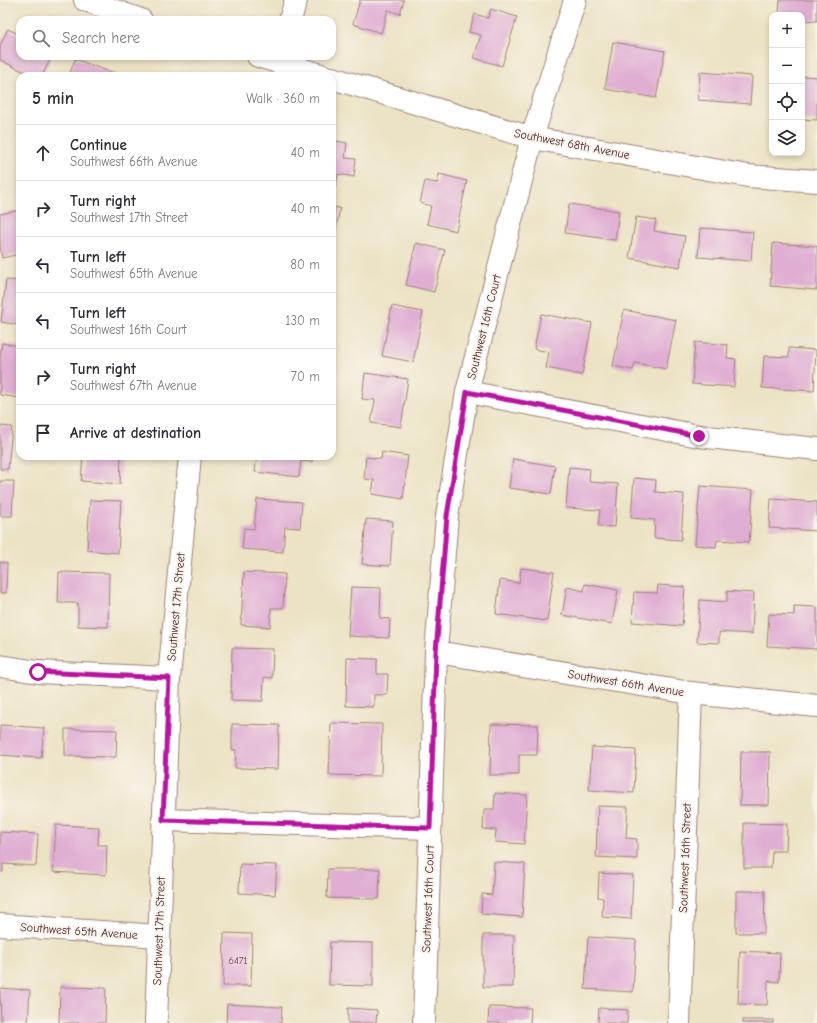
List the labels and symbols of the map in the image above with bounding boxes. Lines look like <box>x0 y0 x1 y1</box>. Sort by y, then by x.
street label: Southwest 68th Avenue <box>513 126 631 162</box>
street label: Southwest 16th Court <box>464 273 504 381</box>
route end <box>690 427 708 445</box>
street label: Southwest 17th Street <box>164 552 188 662</box>
route start <box>29 663 47 681</box>
street label: Southwest 66th Avenue <box>567 667 685 699</box>
street label: Southwest 16th Street <box>676 802 694 913</box>
street label: Southwest 16th Court <box>419 844 437 953</box>
street label: Southwest 17th Street <box>150 876 168 986</box>
street label: Southwest 65th Avenue <box>20 920 138 942</box>
house number: 6471 <box>229 955 248 967</box>

